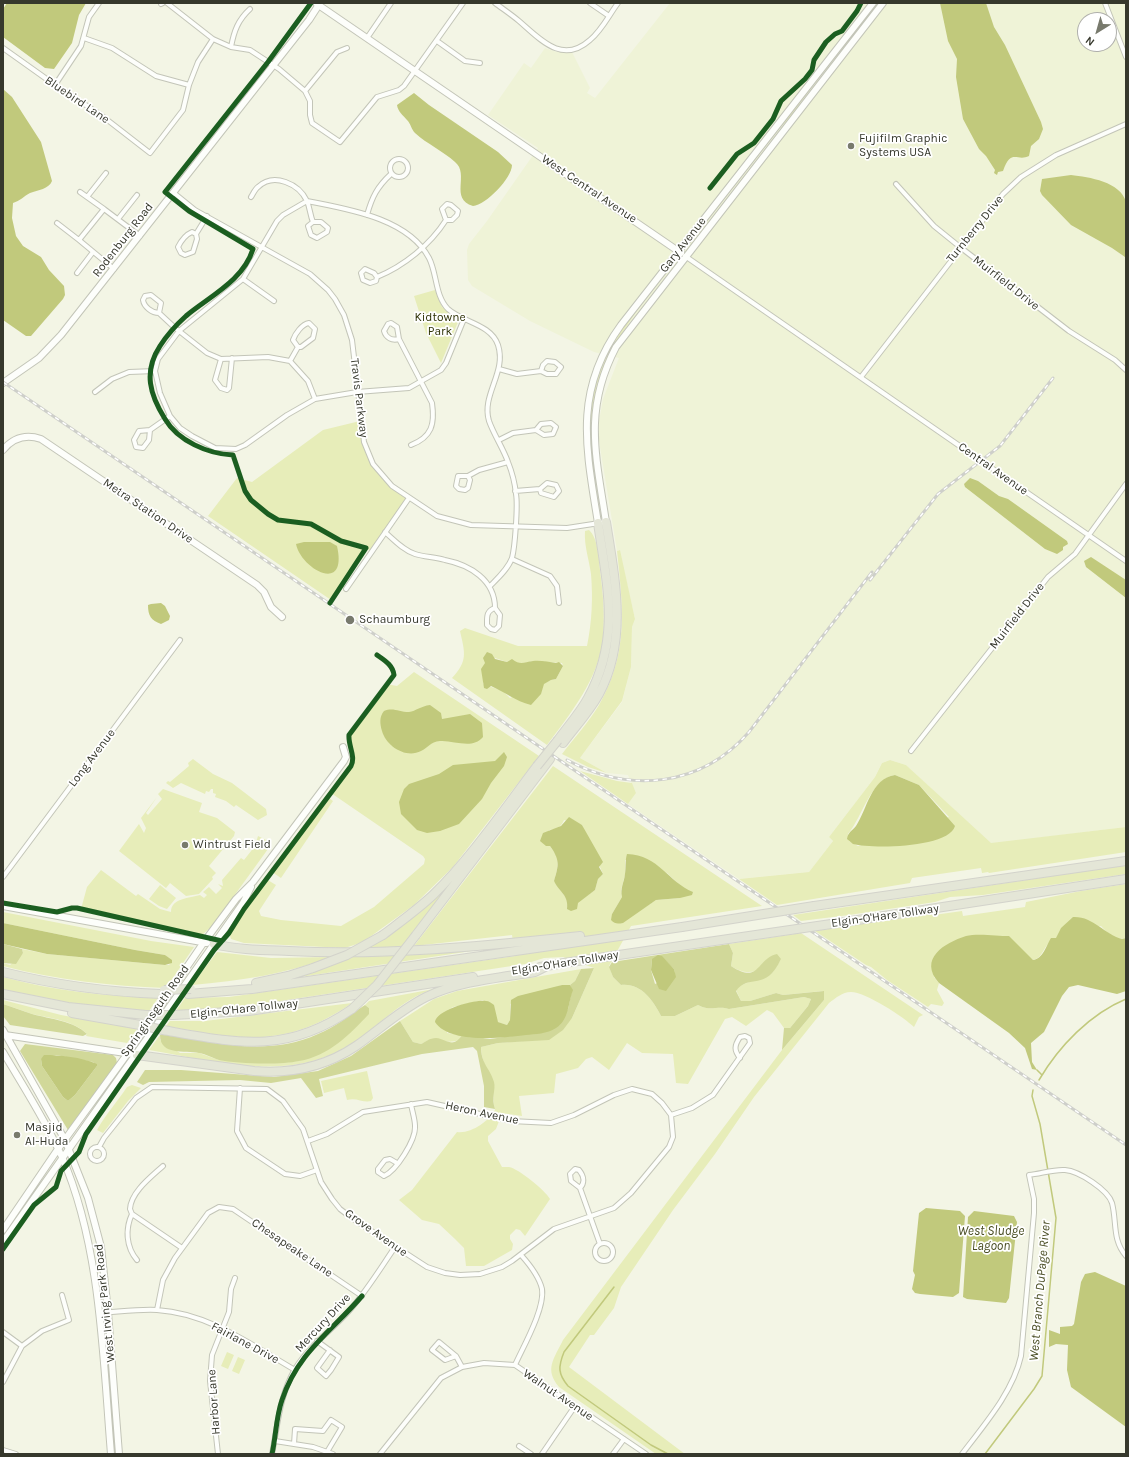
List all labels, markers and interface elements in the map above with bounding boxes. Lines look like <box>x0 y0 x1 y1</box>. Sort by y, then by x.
north arrow <box>1077 12 1117 52</box>
text: N <box>1083 34 1097 49</box>
street label: Bluebird Lane <box>42 73 112 127</box>
place label: Fujifilm Graphic Systems USA <box>859 132 947 160</box>
marker: Fujifilm Graphic Systems USA <box>846 141 856 151</box>
street label: West Central Avenue <box>539 152 639 226</box>
street label: Turnberry Drive <box>943 192 1007 266</box>
street label: Rodenburg Road <box>90 200 156 280</box>
street label: Gary Avenue <box>657 214 709 276</box>
street label: Muirfield Drive <box>970 253 1042 313</box>
park label: Kidtowne Park <box>414 311 466 339</box>
street label: Travis Parkway <box>347 357 371 439</box>
street label: Central Avenue <box>955 440 1031 498</box>
street label: Metra Station Drive <box>100 475 196 547</box>
street label: Muirfield Drive <box>987 580 1047 652</box>
place label: Schaumburg <box>359 613 430 627</box>
marker: Schaumburg <box>344 614 356 626</box>
street label: Long Avenue <box>66 726 118 790</box>
place label: Wintrust Field <box>193 838 271 852</box>
marker: Wintrust Field <box>180 840 190 850</box>
street label: Elgin-O'Hare Tollway <box>830 901 940 931</box>
street label: Elgin-O'Hare Tollway <box>510 947 620 979</box>
street label: Springinsguth Road <box>118 962 192 1060</box>
street label: Elgin-O'Hare Tollway <box>189 996 299 1022</box>
street label: Heron Avenue <box>444 1098 520 1128</box>
place label: Masjid Al-Huda <box>25 1121 68 1149</box>
marker: Masjid Al-Huda <box>12 1130 22 1140</box>
street label: Grove Avenue <box>342 1206 410 1260</box>
street label: Chesapeake Lane <box>249 1216 335 1280</box>
water label: West Branch DuPage River <box>1026 1220 1054 1362</box>
water label: West Sludge Lagoon <box>958 1223 1024 1254</box>
street label: West Irving Park Road <box>92 1243 118 1363</box>
street label: Mercury Drive <box>292 1291 354 1355</box>
street label: Fairlane Drive <box>209 1319 281 1367</box>
street label: Walnut Avenue <box>520 1366 596 1424</box>
street label: Harbor Lane <box>205 1369 223 1435</box>

